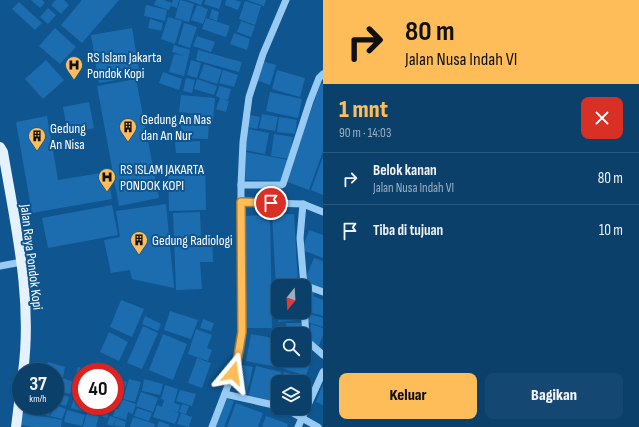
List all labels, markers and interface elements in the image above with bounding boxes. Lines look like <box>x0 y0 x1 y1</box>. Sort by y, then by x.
text: 80 m <box>405 15 454 48</box>
icon: right <box>339 16 391 68</box>
place label: RS Islam Jakarta Pondok Kopi <box>87 49 162 82</box>
text: Jalan Nusa Indah VI <box>405 49 517 70</box>
hospital icon: RS Islam Jakarta Pondok Kopi <box>64 55 84 80</box>
text: 1 mnt <box>339 95 388 124</box>
button: close <box>581 97 623 139</box>
place label: Gedung An Nas dan An Nur <box>141 111 211 144</box>
building icon: Gedung An Nas dan An Nur <box>118 117 138 142</box>
place label: Gedung An Nisa <box>49 120 86 153</box>
text: 90 m · 14:03 <box>339 125 391 141</box>
building icon: Gedung An Nisa <box>27 126 47 151</box>
place label: RS ISLAM JAKARTA PONDOK KOPI <box>120 161 205 194</box>
text: Belok kanan <box>373 161 437 180</box>
hospital icon: RS ISLAM JAKARTA PONDOK KOPI <box>97 167 117 192</box>
icon: right <box>339 168 361 190</box>
text: 80 m <box>598 169 623 188</box>
text: Jalan Nusa Indah VI <box>373 180 454 196</box>
pin <box>254 186 288 220</box>
icon: arrive <box>260 192 282 214</box>
street label: Jalan Raya Pondok Kopi <box>16 202 46 311</box>
icon: arrive <box>339 220 361 242</box>
text: Tiba di tujuan <box>373 221 443 240</box>
text: 10 m <box>599 221 623 240</box>
building icon: Gedung Radiologi <box>129 230 149 255</box>
place label: Gedung Radiologi <box>152 232 233 249</box>
north arrow <box>271 279 311 319</box>
map controls <box>271 279 311 415</box>
button: search <box>271 327 311 367</box>
position arrow <box>212 352 254 394</box>
speed limit sign: 40 <box>72 363 124 415</box>
text: 37 <box>29 372 47 396</box>
button: Keluar <box>339 373 477 419</box>
button: Bagikan <box>485 373 623 419</box>
button: layers <box>271 375 311 415</box>
text: km/h <box>29 393 47 405</box>

